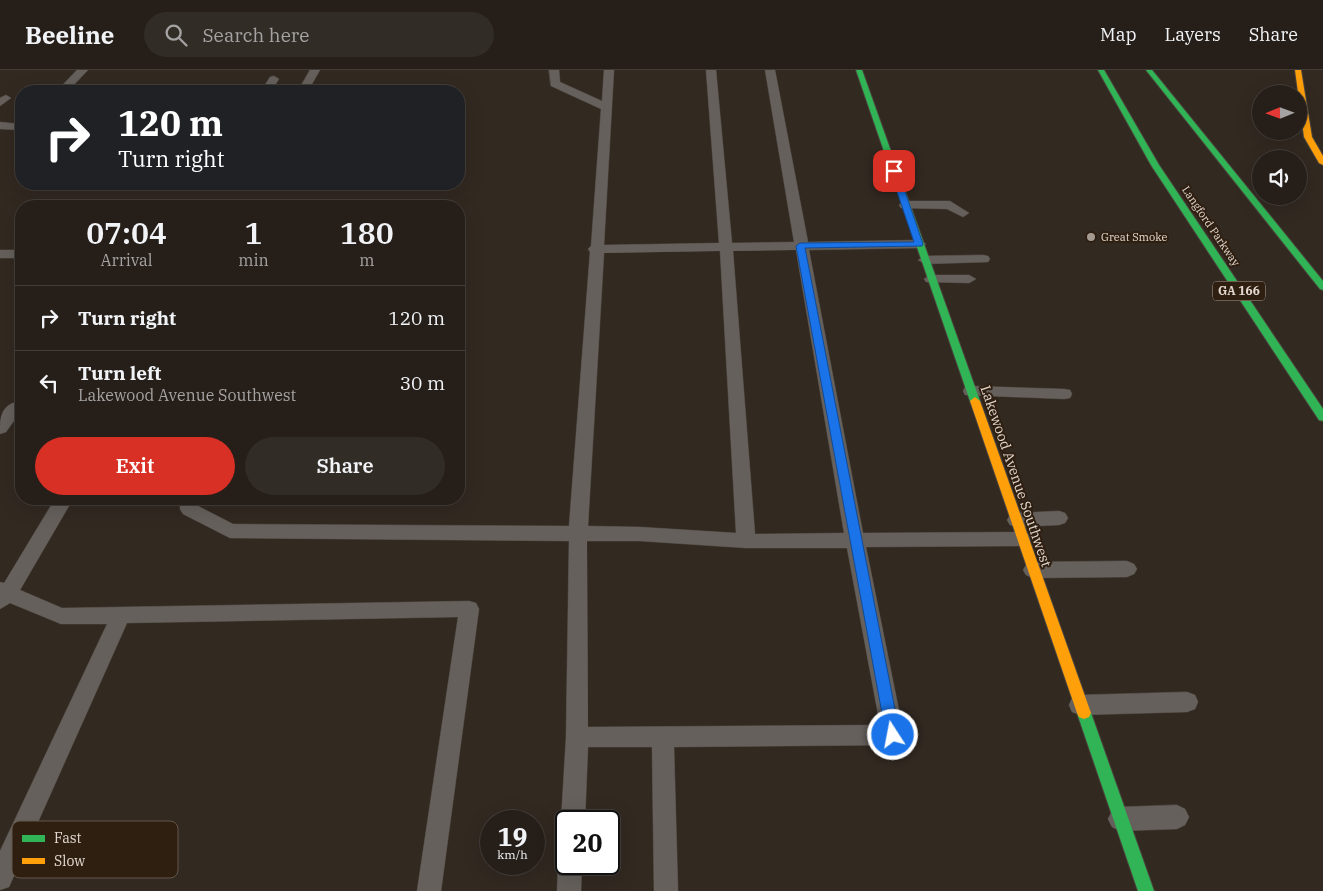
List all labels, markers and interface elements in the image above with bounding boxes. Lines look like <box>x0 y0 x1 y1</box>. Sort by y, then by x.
search box <box>144 12 494 57</box>
text: Beeline <box>25 19 114 51</box>
icon: search <box>162 21 190 49</box>
text: Search here <box>202 23 309 47</box>
text: Map <box>1100 23 1137 46</box>
text: Layers <box>1165 23 1221 46</box>
text: Share <box>1249 23 1298 46</box>
north arrow <box>1252 85 1308 140</box>
map controls <box>1252 85 1307 205</box>
text: 120 m <box>118 100 223 146</box>
icon: right <box>35 105 100 170</box>
text: Turn right <box>118 144 225 173</box>
pin <box>873 150 915 192</box>
button: sound <box>1252 150 1307 205</box>
icon: arrive <box>880 157 908 185</box>
street label: Langford Parkway <box>1179 183 1243 269</box>
text: 07:04 <box>86 213 167 252</box>
text: 1 <box>244 213 262 252</box>
text: 180 <box>340 213 394 252</box>
place label: Great Smoke <box>1101 230 1168 244</box>
marker: Great Smoke <box>1085 231 1097 243</box>
text: Arrival <box>101 250 153 270</box>
text: min <box>238 250 269 270</box>
text: m <box>359 250 374 270</box>
road number: GA 166 <box>1213 282 1265 300</box>
icon: right <box>35 304 63 332</box>
text: Turn right <box>78 306 176 330</box>
text: 120 m <box>388 306 445 330</box>
text: Turn left <box>78 361 161 385</box>
icon: left <box>35 369 63 397</box>
text: 30 m <box>400 371 445 395</box>
street label: Lakewood Avenue Southwest <box>976 383 1056 569</box>
text: Lakewood Avenue Southwest <box>78 385 296 405</box>
button: Exit <box>35 437 235 495</box>
button: Share <box>245 437 445 495</box>
position arrow <box>866 708 918 760</box>
speed limit sign: 20 <box>555 810 620 875</box>
text: 19 <box>497 820 528 853</box>
legend <box>12 821 178 878</box>
text: Fast <box>54 829 82 847</box>
text: km/h <box>497 847 528 862</box>
text: Slow <box>54 852 85 870</box>

